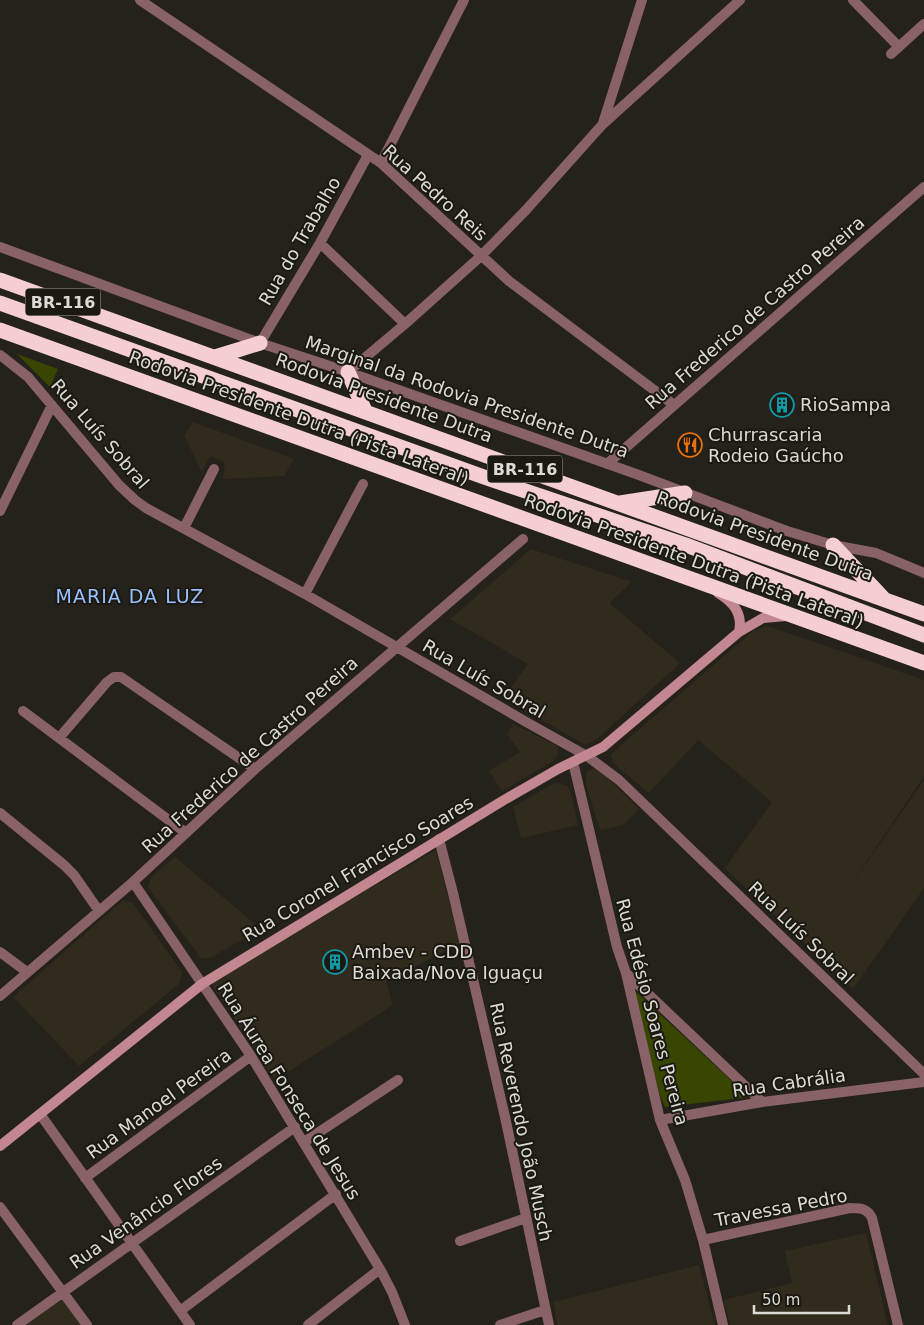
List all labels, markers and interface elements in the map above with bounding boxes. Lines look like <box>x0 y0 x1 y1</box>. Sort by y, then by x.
street label: Rua Pedro Reis <box>379 140 492 245</box>
street label: Rua do Trabalho <box>254 173 345 309</box>
street label: Rua Frederico de Castro Pereira <box>641 212 868 413</box>
road number: BR-116 <box>26 288 100 316</box>
street label: Marginal da Rodovia Presidente Dutra <box>303 331 631 463</box>
street label: Rodovia Presidente Dutra (Pista Lateral) <box>126 346 472 489</box>
street label: Rodovia Presidente Dutra <box>273 349 495 447</box>
street label: Rua Luís Sobral <box>47 375 154 493</box>
building icon: RioSampa <box>769 392 795 418</box>
place label: RioSampa <box>800 394 891 415</box>
place label: Churrascaria Rodeio Gaúcho <box>708 424 844 466</box>
restaurant icon: Churrascaria Rodeio Gaúcho <box>677 432 703 458</box>
road number: BR-116 <box>488 456 562 482</box>
street label: Rodovia Presidente Dutra <box>654 486 876 585</box>
street label: Rodovia Presidente Dutra (Pista Lateral) <box>521 489 867 632</box>
district label: MARIA DA LUZ <box>56 585 204 607</box>
street label: Rua Luís Sobral <box>419 635 549 722</box>
street label: Rua Frederico de Castro Pereira <box>137 652 362 857</box>
street label: Rua Coronel Francisco Soares <box>239 791 477 946</box>
street label: Rua Luís Sobral <box>744 877 858 988</box>
street label: Rua Edésio Soares Pereira <box>612 896 693 1128</box>
place label: Ambev - CDD Baixada/Nova Iguaçu <box>352 941 543 983</box>
building icon: Ambev - CDD Baixada/Nova Iguaçu <box>322 949 348 975</box>
street label: Rua Áurea Fonseca de Jesus <box>214 978 365 1203</box>
street label: Rua Reverendo João Musch <box>486 1001 557 1243</box>
street label: Rua Manoel Pereira <box>82 1044 235 1163</box>
street label: Rua Cabrália <box>731 1064 847 1101</box>
street label: Rua Venâncio Flores <box>65 1152 226 1273</box>
street label: Travessa Pedro <box>712 1184 849 1231</box>
scale bar <box>754 1282 849 1314</box>
text: 50 m <box>762 1291 800 1309</box>

